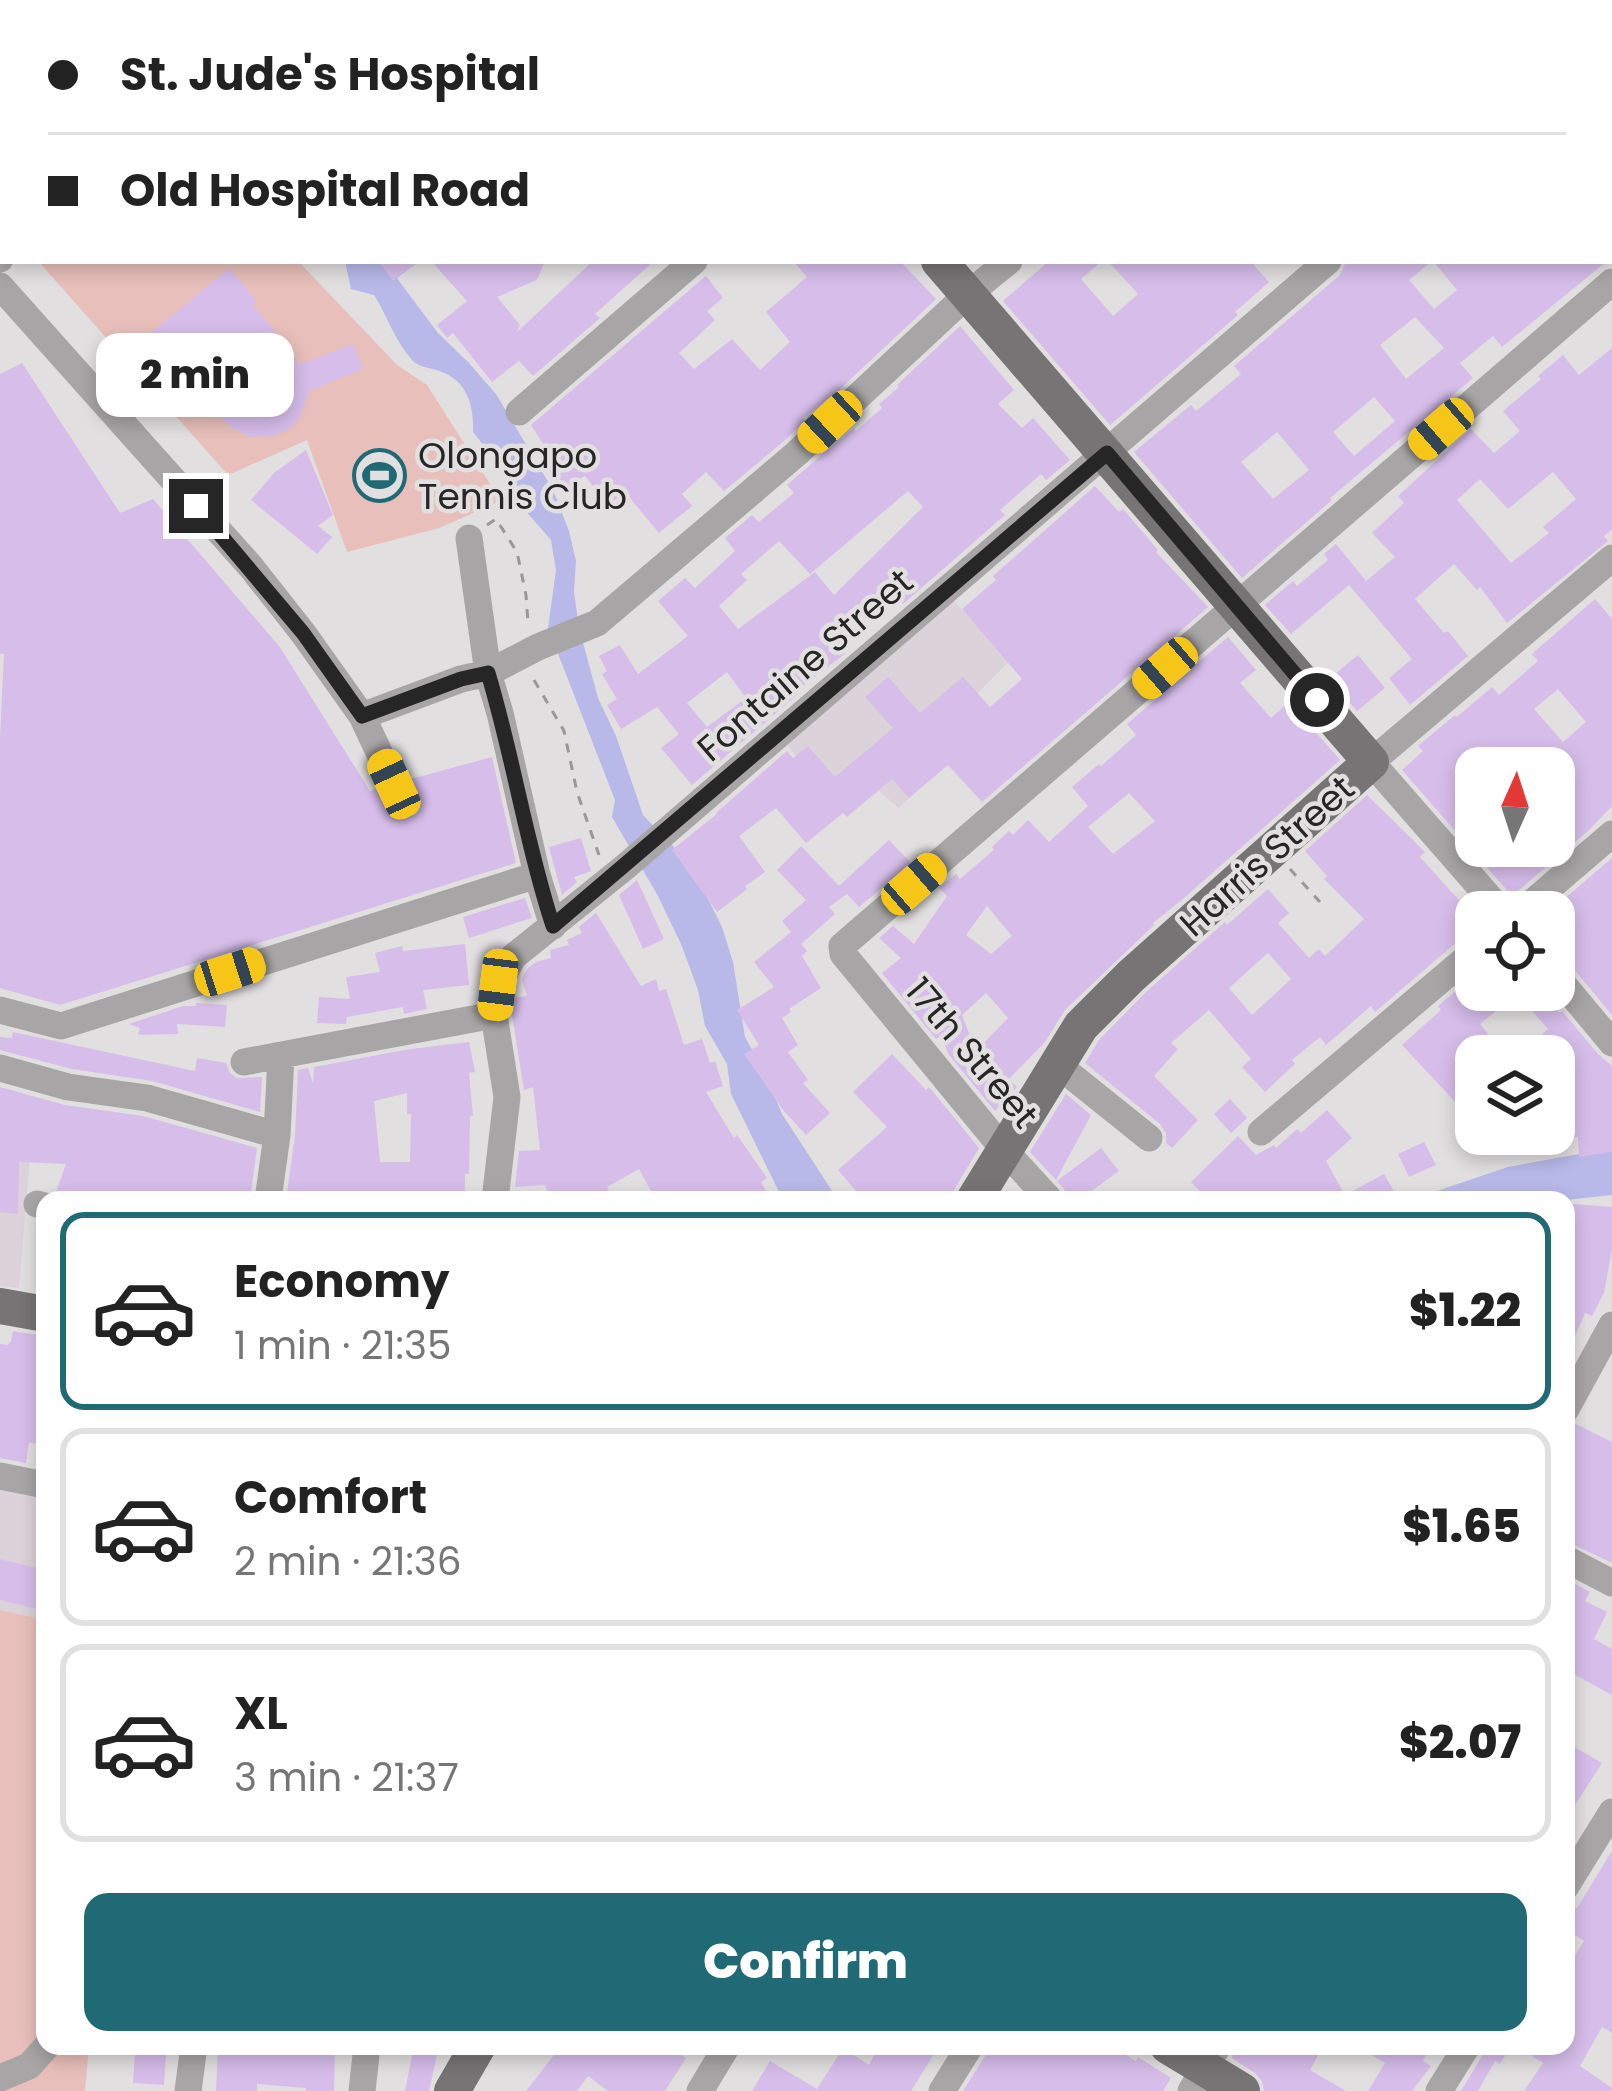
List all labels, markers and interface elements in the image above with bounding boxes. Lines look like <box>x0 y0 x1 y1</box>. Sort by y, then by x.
text: St. Jude's Hospital <box>120 43 540 106</box>
text: Old Hospital Road <box>120 159 530 222</box>
callout: 2 min <box>97 332 295 416</box>
text: 2 min <box>140 347 250 402</box>
car <box>791 384 869 460</box>
car <box>1402 392 1480 466</box>
place label: Olongapo Tennis Club <box>418 430 627 522</box>
sports icon: Olongapo Tennis Club <box>351 448 407 504</box>
route end <box>169 479 223 533</box>
street label: Fontaine Street <box>686 557 924 773</box>
car <box>1126 631 1204 705</box>
route start <box>1290 673 1344 727</box>
car <box>362 744 426 824</box>
north arrow <box>1455 747 1575 867</box>
map controls <box>1455 747 1575 1155</box>
street label: Harris Street <box>1169 764 1365 948</box>
car <box>875 847 953 921</box>
button: locate <box>1455 891 1575 1011</box>
car <box>190 944 270 1000</box>
car <box>476 947 520 1023</box>
street label: 17th Street <box>894 967 1050 1139</box>
button: layers <box>1455 1035 1575 1155</box>
text: Economy <box>234 1250 449 1313</box>
icon: car <box>90 1257 198 1365</box>
text: $1.22 <box>1409 1279 1521 1342</box>
text: 1 min · 21:35 <box>234 1318 451 1373</box>
text: Comfort <box>234 1466 427 1529</box>
icon: car <box>90 1473 198 1581</box>
text: $1.65 <box>1402 1495 1521 1558</box>
text: 2 min · 21:36 <box>234 1534 462 1589</box>
text: XL <box>234 1682 288 1745</box>
icon: car <box>90 1689 198 1797</box>
text: $2.07 <box>1399 1711 1521 1774</box>
text: 3 min · 21:37 <box>234 1750 459 1805</box>
button: Confirm <box>84 1893 1527 2031</box>

